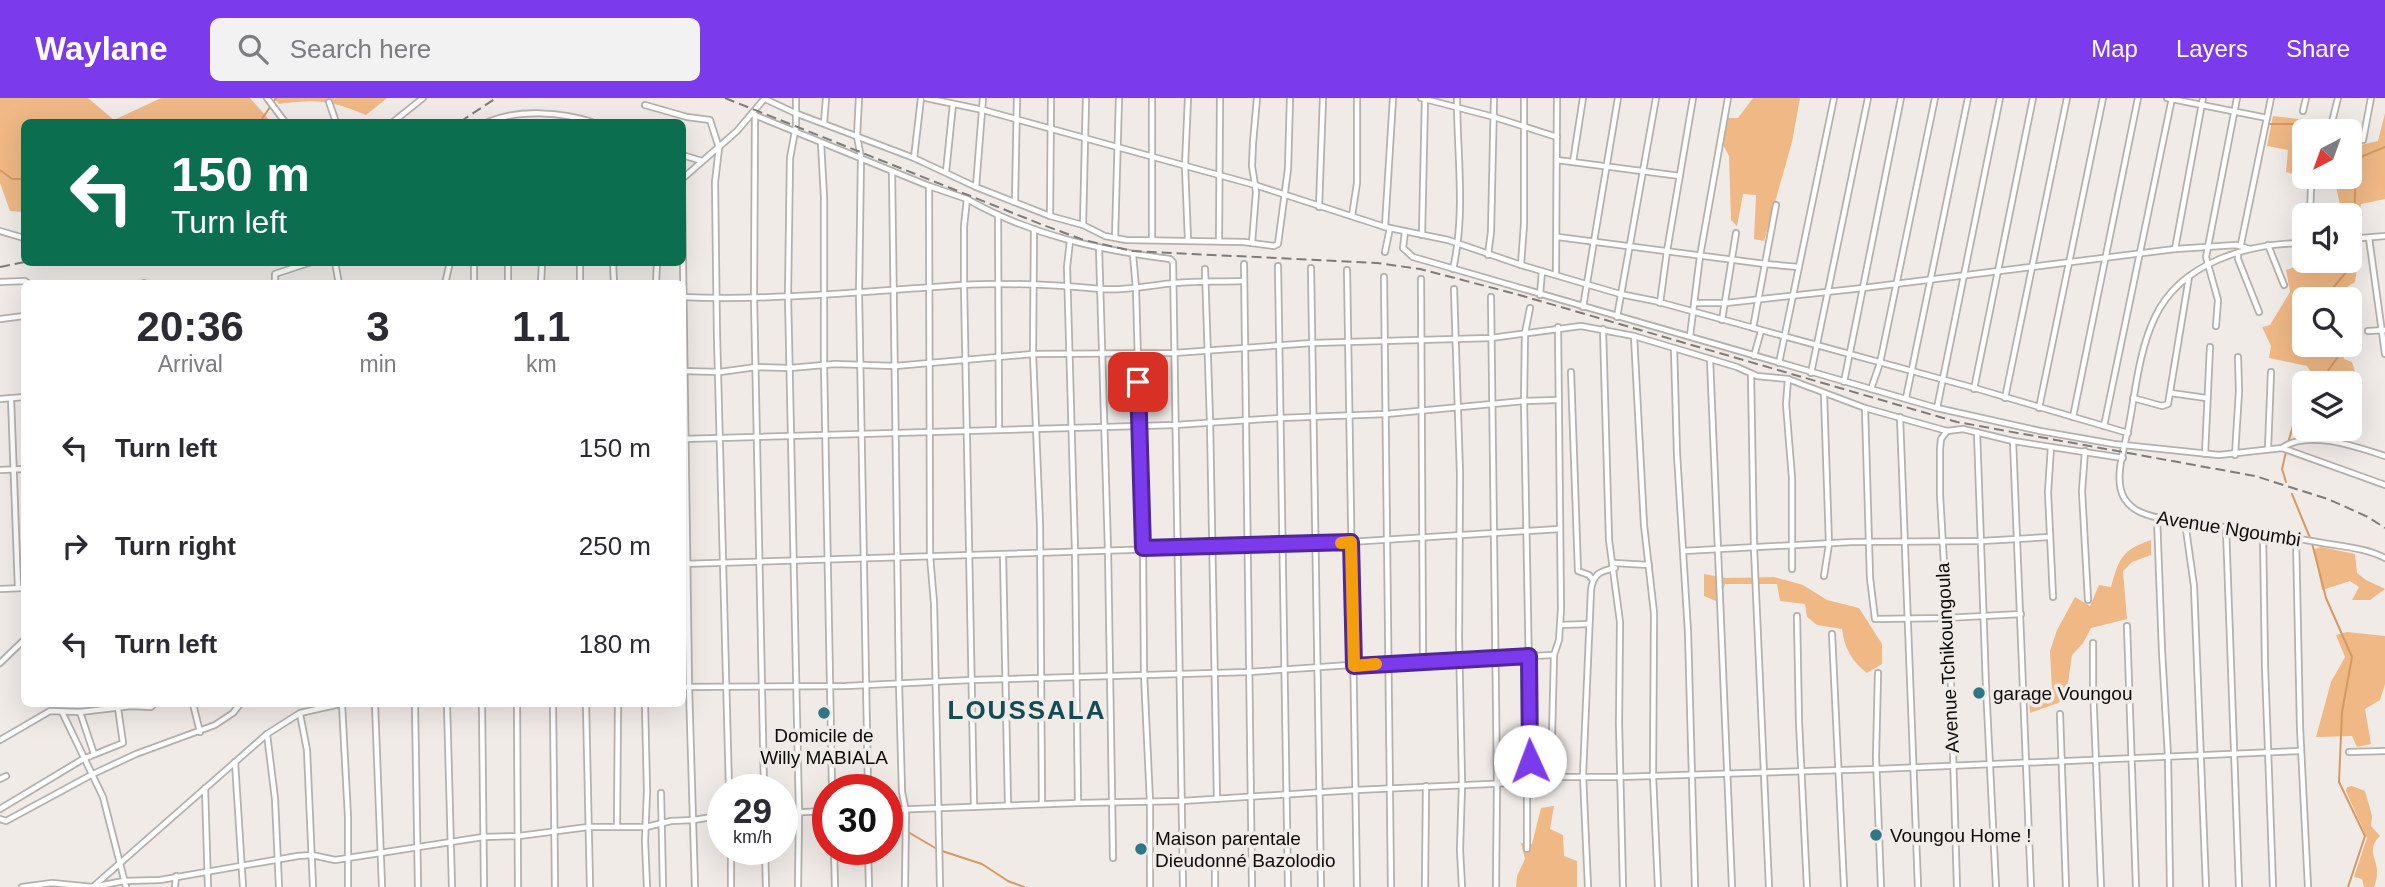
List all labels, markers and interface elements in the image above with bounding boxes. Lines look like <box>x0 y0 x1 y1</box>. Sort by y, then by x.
search box <box>210 18 700 81</box>
text: Waylane <box>35 30 168 67</box>
icon: search <box>234 30 272 68</box>
text: Search here <box>290 34 431 64</box>
text: Map <box>2091 35 2138 62</box>
text: Layers <box>2176 35 2248 62</box>
text: Share <box>2286 35 2350 62</box>
north arrow <box>2292 119 2362 189</box>
map controls <box>2292 119 2362 441</box>
icon: left <box>56 147 147 238</box>
text: 150 m <box>171 147 310 201</box>
button: sound <box>2292 203 2362 273</box>
text: Turn left <box>171 204 287 240</box>
button: search <box>2292 287 2362 357</box>
text: 20:36 <box>137 303 244 350</box>
text: 3 <box>366 303 390 350</box>
text: 1.1 <box>512 303 570 350</box>
text: Arrival <box>158 351 223 377</box>
text: min <box>359 351 397 377</box>
text: km <box>526 351 557 377</box>
pin <box>1108 352 1168 412</box>
icon: arrive <box>1119 363 1157 401</box>
button: layers <box>2292 371 2362 441</box>
icon: left <box>56 429 94 467</box>
text: Turn left <box>115 433 217 463</box>
text: 150 m <box>579 433 651 463</box>
street label: Avenue Ngoumbi <box>2155 507 2302 550</box>
icon: right <box>56 527 94 565</box>
text: Turn right <box>115 531 236 561</box>
text: 250 m <box>579 531 651 561</box>
street label: Avenue Tchikoungoula <box>1932 562 1963 754</box>
icon: left <box>56 625 94 663</box>
text: Turn left <box>115 629 217 659</box>
text: 180 m <box>579 629 651 659</box>
place label: garage Voungou <box>1993 683 2132 704</box>
marker: garage Voungou <box>1971 685 1987 701</box>
district label: LOUSSALA <box>948 695 1107 725</box>
marker: Domicile de Willy MABIALA <box>816 705 832 721</box>
position arrow <box>1493 724 1567 798</box>
place label: Domicile de Willy MABIALA <box>760 725 888 768</box>
speed limit sign: 30 <box>812 774 903 865</box>
text: 29 <box>733 791 772 830</box>
place label: Voungou Home ! <box>1890 825 2032 846</box>
text: km/h <box>733 827 772 847</box>
marker: Voungou Home ! <box>1868 827 1884 843</box>
place label: Maison parentale Dieudonné Bazolodio <box>1155 828 1336 871</box>
marker: Maison parentale Dieudonné Bazolodio <box>1133 841 1149 857</box>

